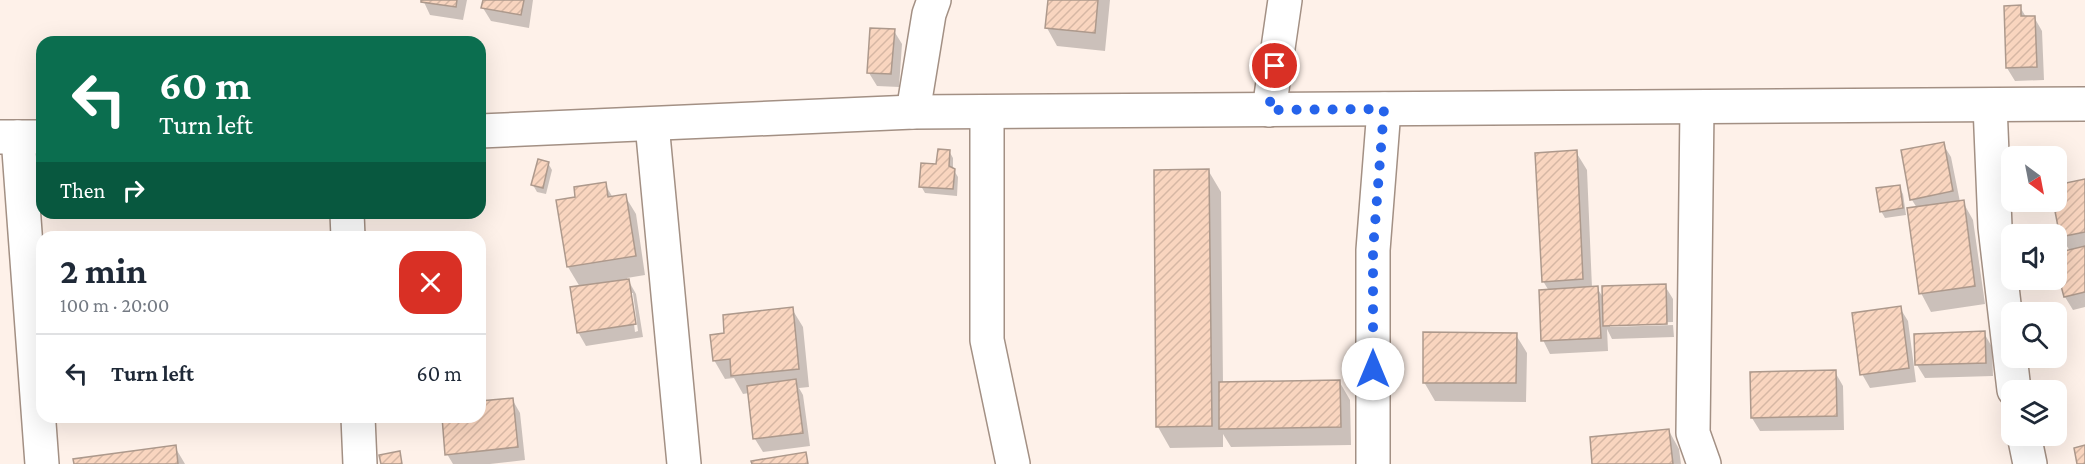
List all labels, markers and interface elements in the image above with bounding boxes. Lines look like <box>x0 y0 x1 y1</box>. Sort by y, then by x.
pin <box>1249 40 1300 91</box>
icon: arrive <box>1258 49 1291 82</box>
icon: left <box>60 60 138 138</box>
text: 60 m <box>159 61 251 108</box>
text: Turn left <box>159 110 253 140</box>
north arrow <box>2001 146 2067 212</box>
map controls <box>2001 146 2067 446</box>
icon: right <box>117 174 150 207</box>
text: Then <box>60 178 105 203</box>
button: sound <box>2001 224 2067 290</box>
text: 2 min <box>60 251 147 291</box>
button: close <box>399 251 462 314</box>
text: 100 m · 20:00 <box>60 294 169 316</box>
button: search <box>2001 302 2067 368</box>
position arrow <box>1341 337 1405 401</box>
icon: left <box>60 357 93 390</box>
text: Turn left <box>111 361 194 386</box>
text: 60 m <box>417 361 462 386</box>
button: layers <box>2001 380 2067 446</box>

